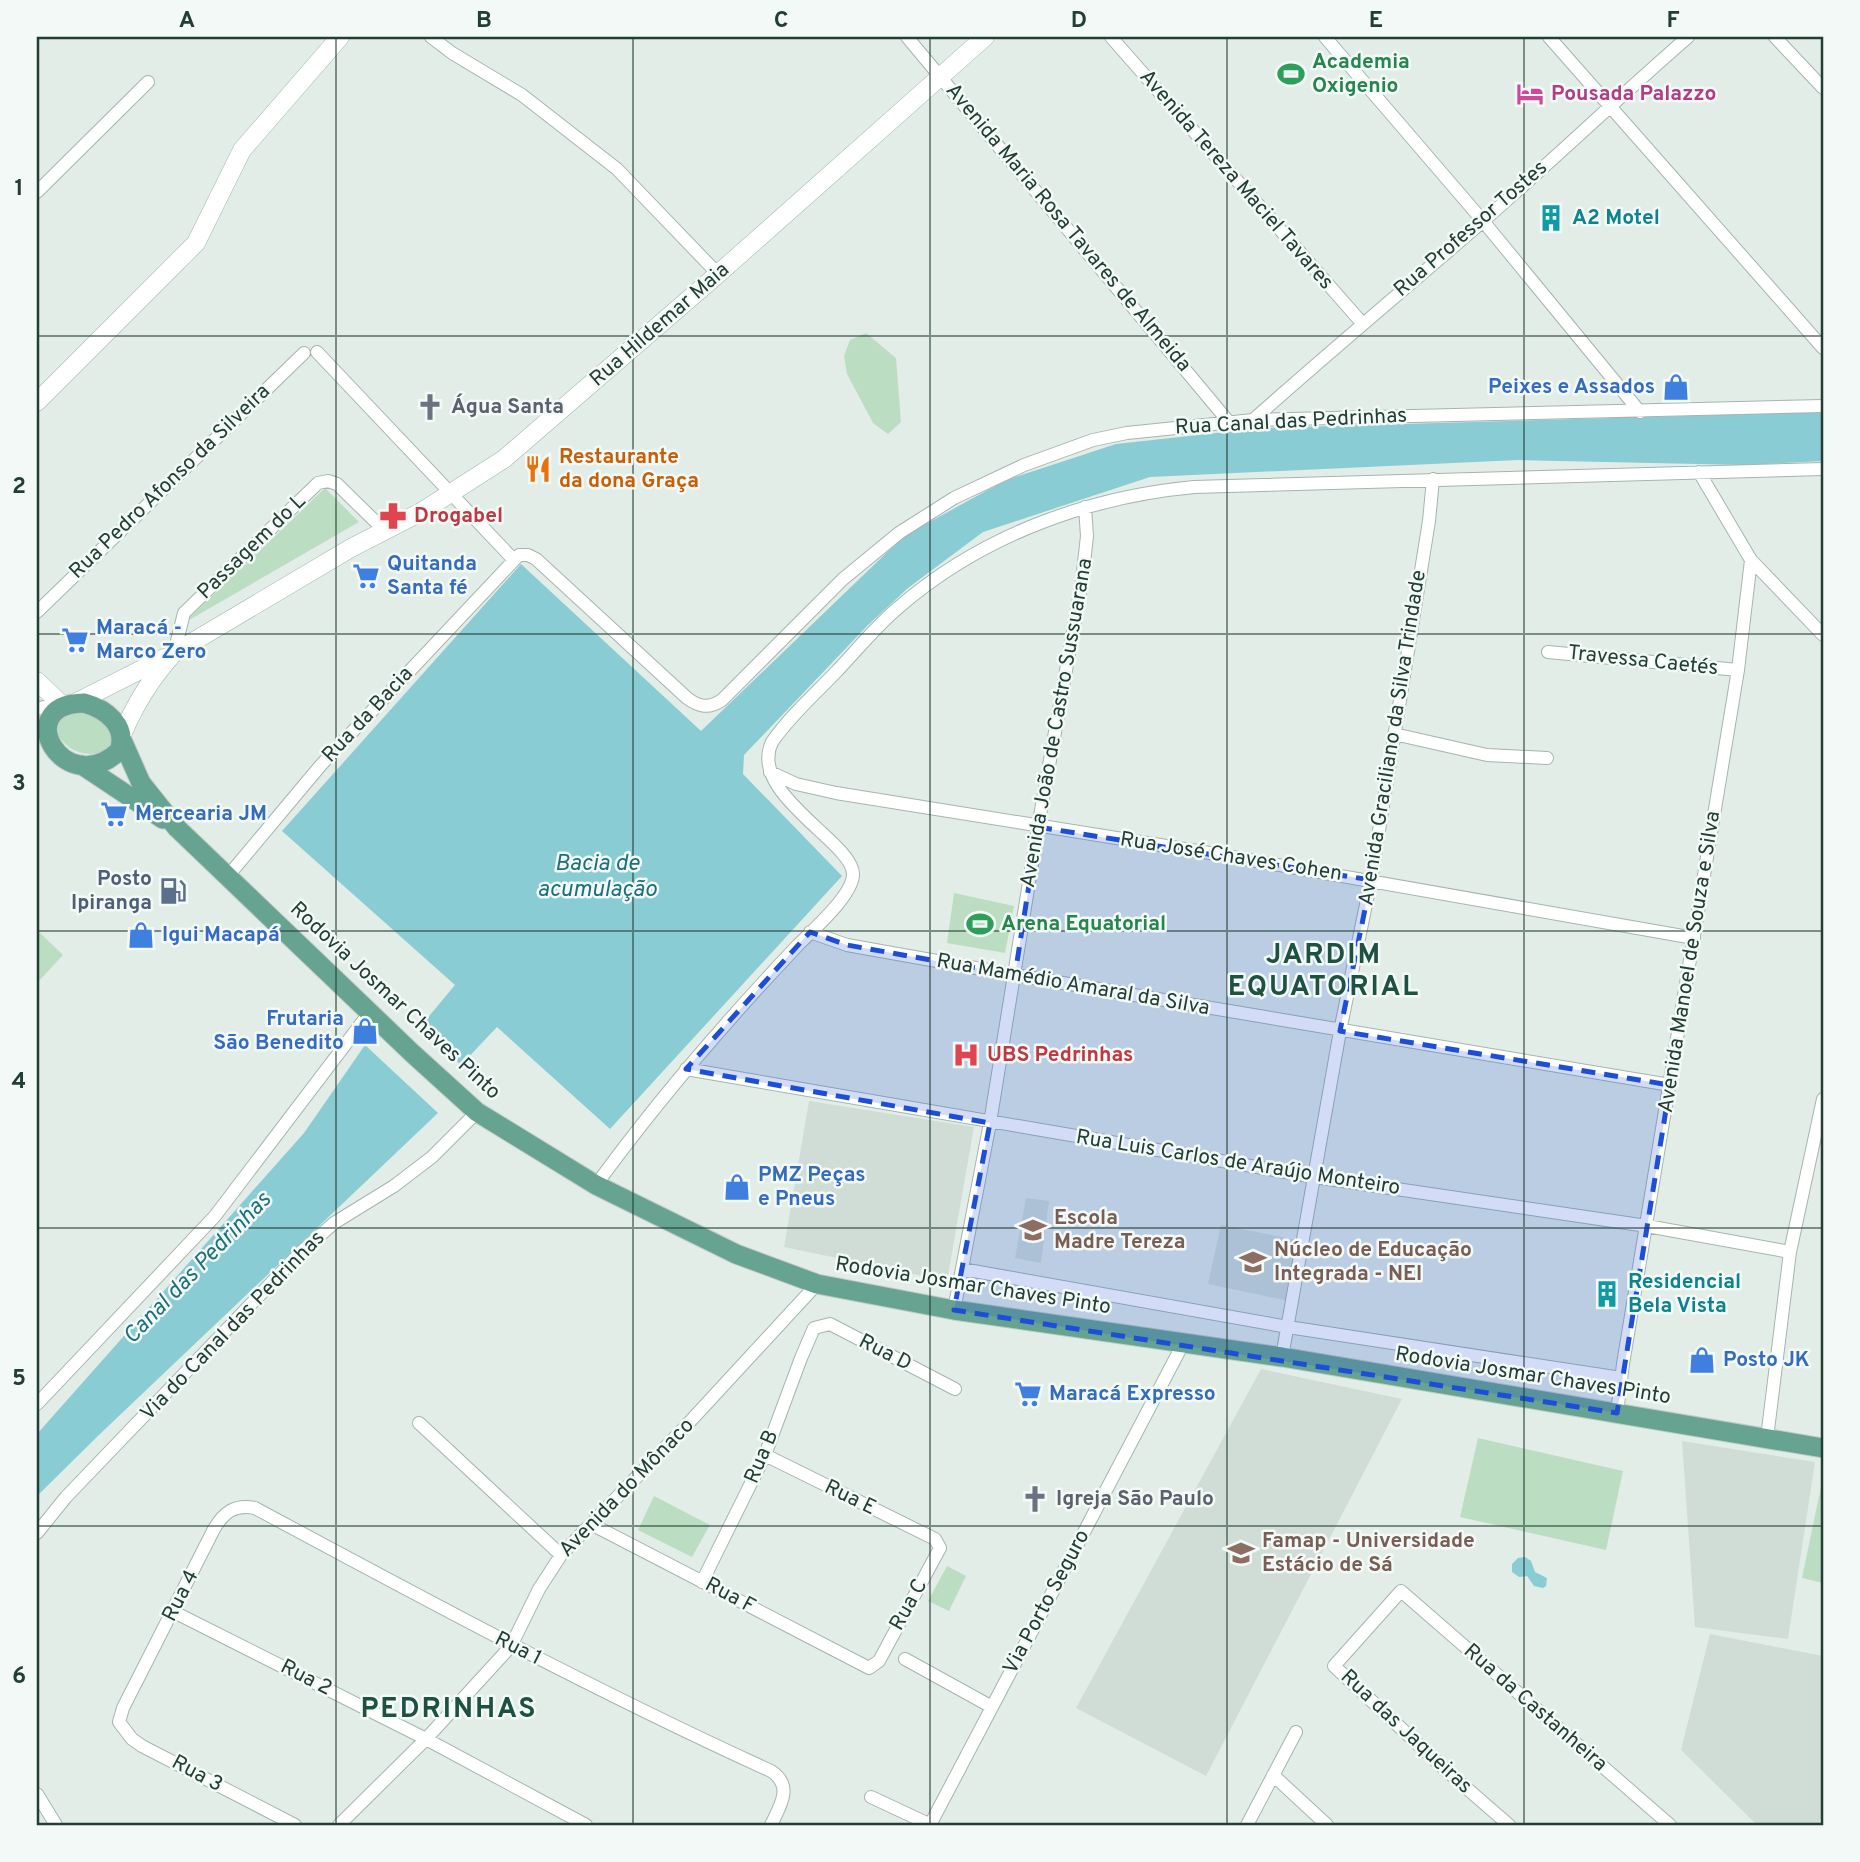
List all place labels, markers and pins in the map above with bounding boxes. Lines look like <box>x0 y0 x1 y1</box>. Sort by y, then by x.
place label: Academia Oxigenio <box>1312 49 1410 100</box>
sports icon: Academia Oxigenio <box>1276 59 1306 89</box>
hotel icon: Pousada Palazzo <box>1515 79 1545 109</box>
place label: Pousada Palazzo <box>1551 81 1716 108</box>
building icon: A2 Motel <box>1536 203 1566 233</box>
place label: A2 Motel <box>1572 205 1660 232</box>
shop icon: Peixes e Assados <box>1661 372 1691 402</box>
place label: Peixes e Assados <box>1488 374 1655 401</box>
church icon: Água Santa <box>415 392 445 422</box>
place label: Água Santa <box>451 393 564 421</box>
place label: Restaurante da dona Graça <box>559 444 699 495</box>
restaurant icon: Restaurante da dona Graça <box>523 454 553 484</box>
pharmacy icon: Drogabel <box>378 501 408 531</box>
place label: Drogabel <box>414 503 503 530</box>
place label: Quitanda Santa fé <box>387 551 477 602</box>
supermarket icon: Quitanda Santa fé <box>351 561 381 591</box>
place label: Maracá - Marco Zero <box>96 615 206 666</box>
supermarket icon: Maracá - Marco Zero <box>60 625 90 655</box>
supermarket icon: Mercearia JM <box>99 799 129 829</box>
place label: Mercearia JM <box>135 801 267 828</box>
place label: Posto Ipiranga <box>71 866 152 917</box>
fuel station icon: Posto Ipiranga <box>158 876 188 906</box>
sports icon: Arena Equatorial <box>965 909 995 939</box>
place label: Arena Equatorial <box>1001 911 1166 938</box>
shop icon: Igui Macapá <box>126 920 156 950</box>
place label: Igui Macapá <box>162 922 280 949</box>
place label: Frutaria São Benedito <box>213 1006 344 1057</box>
shop icon: Frutaria São Benedito <box>350 1016 380 1046</box>
hospital icon: UBS Pedrinhas <box>951 1040 981 1070</box>
place label: UBS Pedrinhas <box>987 1042 1133 1069</box>
place label: PMZ Peças e Pneus <box>758 1162 866 1213</box>
shop icon: PMZ Peças e Pneus <box>722 1172 752 1202</box>
place label: Escola Madre Tereza <box>1054 1205 1186 1256</box>
school or university icon: Escola Madre Tereza <box>1018 1215 1048 1245</box>
place label: Núcleo de Educação Integrada - NEI <box>1274 1237 1472 1288</box>
school or university icon: Núcleo de Educação Integrada - NEI <box>1238 1247 1268 1277</box>
place label: Residencial Bela Vista <box>1628 1269 1741 1320</box>
building icon: Residencial Bela Vista <box>1592 1279 1622 1309</box>
shop icon: Posto JK <box>1687 1345 1717 1375</box>
place label: Posto JK <box>1723 1347 1810 1374</box>
supermarket icon: Maracá Expresso <box>1013 1379 1043 1409</box>
place label: Maracá Expresso <box>1049 1381 1216 1408</box>
church icon: Igreja São Paulo <box>1020 1484 1050 1514</box>
place label: Igreja São Paulo <box>1056 1486 1214 1513</box>
place label: Famap - Universidade Estácio de Sá <box>1262 1528 1475 1579</box>
school or university icon: Famap - Universidade Estácio de Sá <box>1226 1538 1256 1568</box>

